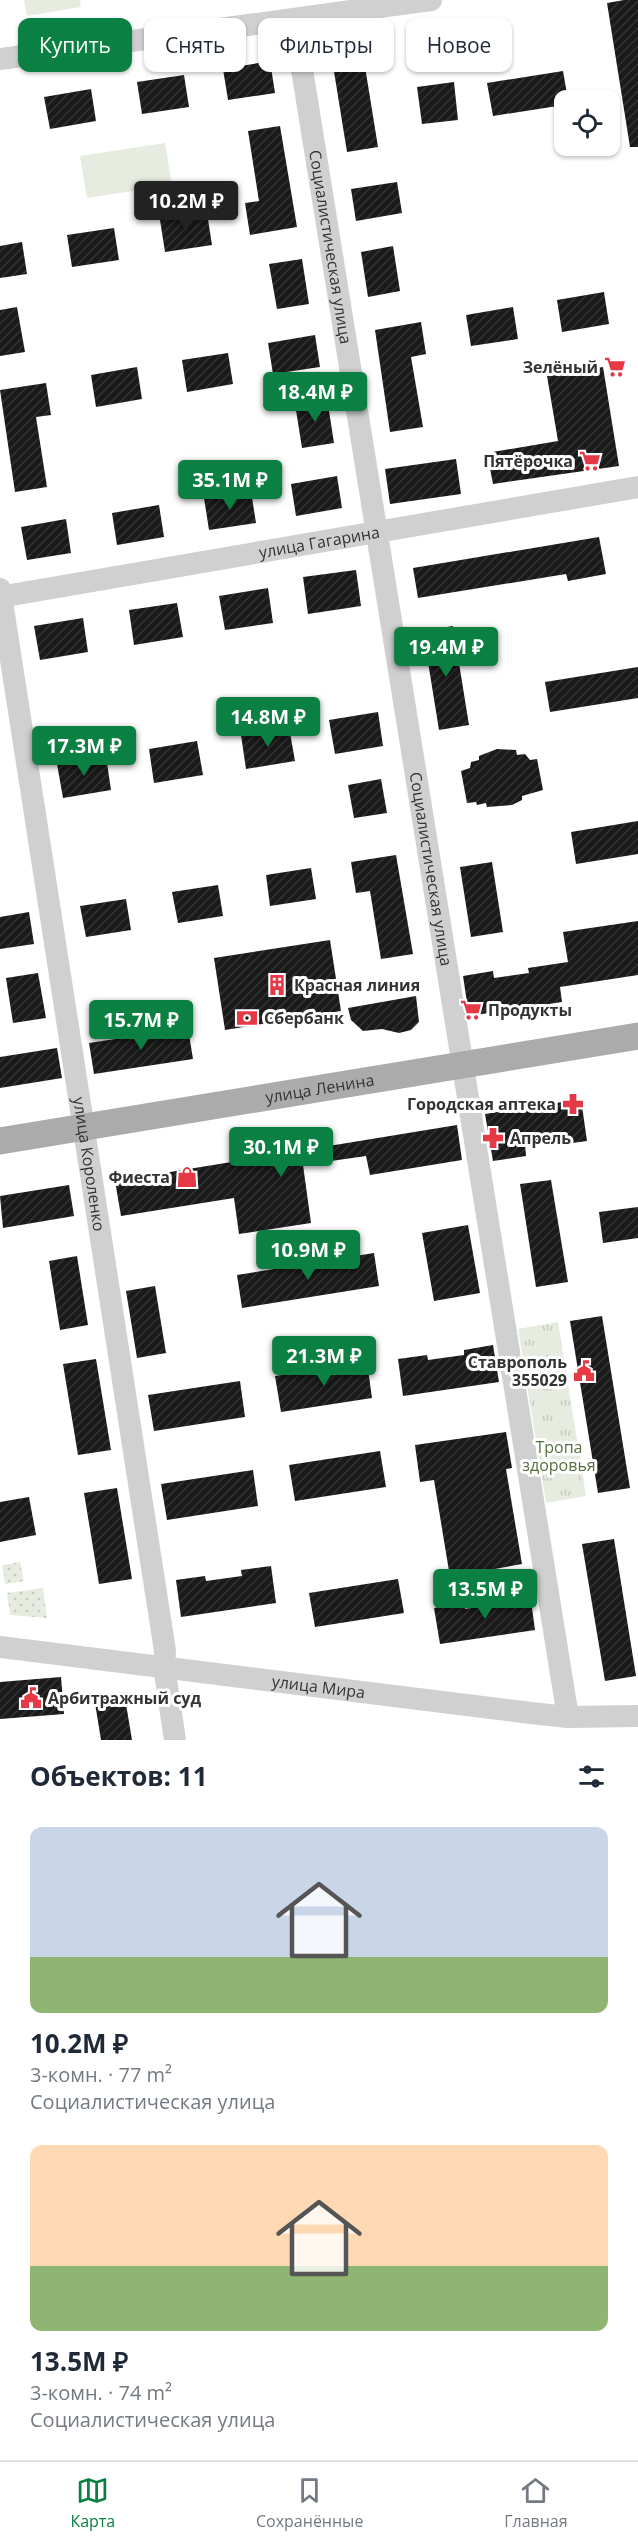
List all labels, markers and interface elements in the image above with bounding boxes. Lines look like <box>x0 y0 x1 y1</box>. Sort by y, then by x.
chip: Купить <box>18 18 132 72</box>
chip: Снять <box>144 18 246 72</box>
chip: Фильтры <box>258 18 394 72</box>
chip: Новое <box>406 18 512 72</box>
map controls <box>554 90 620 156</box>
button: locate <box>554 90 620 156</box>
street label: Социалистическая улица <box>304 148 357 346</box>
pin: 10.2M ₽ <box>131 181 241 232</box>
text: 10.2M ₽ <box>148 187 224 214</box>
supermarket icon: Зелёный <box>603 355 627 379</box>
place label: Зелёный <box>523 356 598 378</box>
pin: 18.4M ₽ <box>260 372 370 423</box>
text: 18.4M ₽ <box>277 378 353 405</box>
supermarket icon: Пятёрочка <box>578 449 602 473</box>
place label: Пятёрочка <box>483 450 573 472</box>
pin: 35.1M ₽ <box>175 460 285 511</box>
text: 35.1M ₽ <box>192 466 268 493</box>
street label: улица Гагарина <box>257 521 381 563</box>
pin: 19.4M ₽ <box>391 627 501 678</box>
text: 19.4M ₽ <box>408 633 484 660</box>
pin: 14.8M ₽ <box>213 697 323 748</box>
text: 14.8M ₽ <box>230 703 306 730</box>
pin: 17.3M ₽ <box>29 726 139 777</box>
text: 17.3M ₽ <box>46 732 122 759</box>
street label: Социалистическая улица <box>405 770 458 968</box>
building icon: Красная линия <box>265 973 289 997</box>
place label: Красная линия <box>294 974 420 996</box>
supermarket icon: Продукты <box>459 998 483 1022</box>
place label: Продукты <box>488 999 572 1021</box>
pin: 15.7M ₽ <box>86 1000 196 1051</box>
text: 15.7M ₽ <box>103 1006 179 1033</box>
bank icon: Сбербанк <box>235 1006 259 1030</box>
place label: Сбербанк <box>264 1007 344 1029</box>
street label: улица Ленина <box>264 1069 376 1108</box>
pharmacy icon: Городская аптека <box>561 1092 585 1116</box>
place label: Городская аптека <box>407 1093 556 1115</box>
street label: улица Короленко <box>68 1096 111 1233</box>
pharmacy icon: Апрель <box>481 1126 505 1150</box>
pin: 30.1M ₽ <box>226 1127 336 1178</box>
place label: Апрель <box>510 1127 571 1149</box>
text: 30.1M ₽ <box>243 1133 319 1160</box>
shop icon: Фиеста <box>175 1165 199 1189</box>
place label: Фиеста <box>109 1166 170 1188</box>
pin: 10.9M ₽ <box>253 1230 363 1281</box>
text: 10.9M ₽ <box>270 1236 346 1263</box>
pin: 21.3M ₽ <box>269 1336 379 1387</box>
text: 21.3M ₽ <box>286 1342 362 1369</box>
place label: Ставрополь 355029 <box>468 1351 567 1391</box>
public building icon: Ставрополь 355029 <box>572 1359 596 1383</box>
park label: Тропа здоровья <box>522 1436 596 1476</box>
pin: 13.5M ₽ <box>430 1569 540 1620</box>
text: 13.5M ₽ <box>447 1575 523 1602</box>
street label: улица Мира <box>271 1670 366 1703</box>
public building icon: Арбитражный суд <box>19 1686 43 1710</box>
place label: Арбитражный суд <box>48 1687 201 1709</box>
text: Объектов: 11 <box>30 1758 208 1794</box>
icon: filters <box>575 1760 608 1793</box>
icon: home <box>265 1866 373 1974</box>
text: 10.2M ₽ <box>30 2025 128 2061</box>
text: 3-комн. · 77 m² <box>30 2061 172 2088</box>
text: Социалистическая улица <box>30 2088 275 2115</box>
icon: home <box>265 2184 373 2292</box>
text: 13.5M ₽ <box>30 2343 128 2379</box>
text: 3-комн. · 74 m² <box>30 2379 172 2406</box>
text: Социалистическая улица <box>30 2406 275 2433</box>
tab: Карта <box>70 2474 115 2532</box>
tab: Сохранённые <box>256 2474 363 2532</box>
tab: Главная <box>504 2474 568 2532</box>

